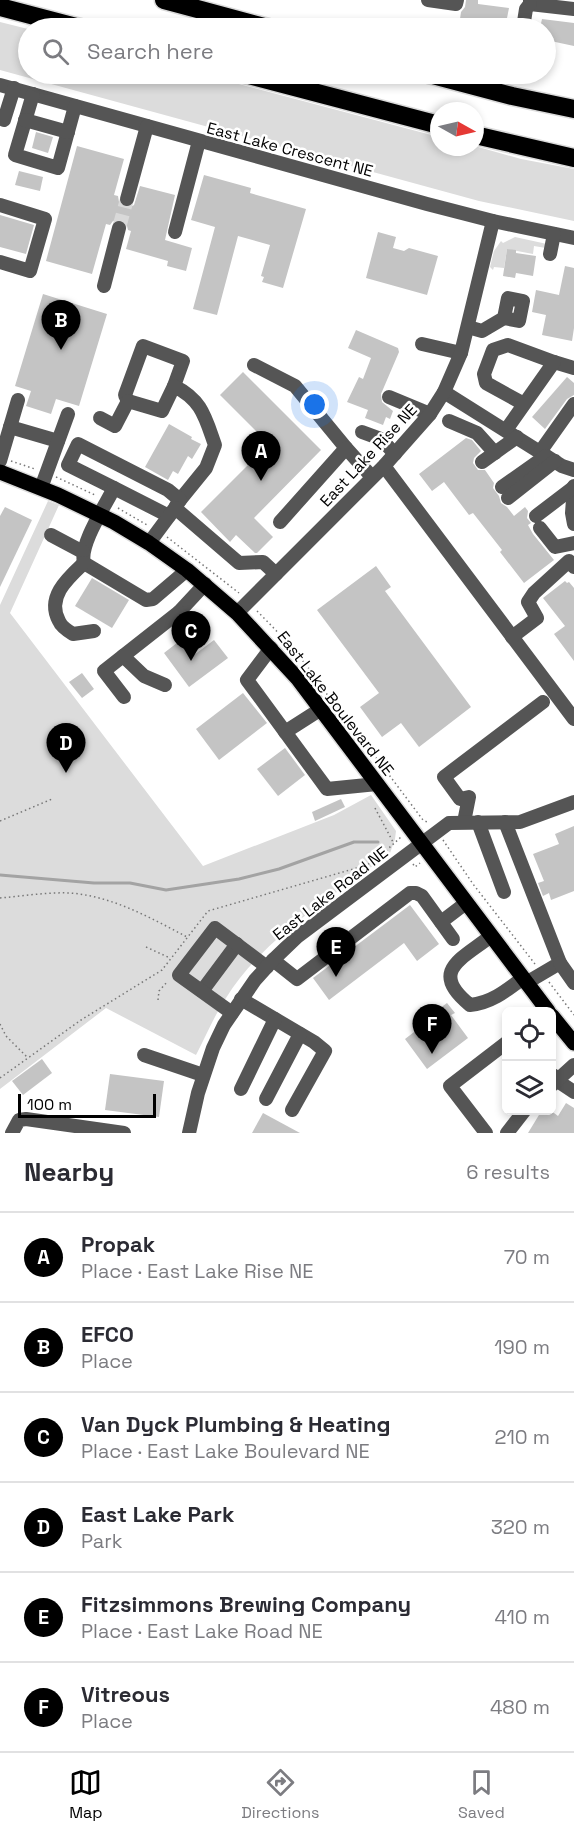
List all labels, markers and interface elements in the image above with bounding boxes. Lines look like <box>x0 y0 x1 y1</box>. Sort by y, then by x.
search box <box>18 18 556 84</box>
icon: search <box>39 35 72 68</box>
text: Search here <box>87 37 214 65</box>
north arrow <box>430 102 484 156</box>
street label: East Lake Crescent NE <box>204 117 375 182</box>
pin: B <box>42 300 80 350</box>
your location <box>300 390 329 419</box>
street label: East Lake Rise NE <box>315 399 421 511</box>
pin: A <box>242 432 280 481</box>
pin: C <box>172 612 210 661</box>
street label: East Lake Boulevard NE <box>272 627 399 780</box>
pin: D <box>46 724 86 773</box>
street label: East Lake Road NE <box>268 842 392 945</box>
pin: E <box>316 928 356 977</box>
pin: F <box>412 1004 452 1054</box>
map controls <box>502 1007 556 1115</box>
button: locate <box>502 1007 556 1061</box>
button: layers <box>502 1061 556 1115</box>
scale bar <box>18 1091 156 1118</box>
text: 100 m <box>27 1094 72 1115</box>
text: Nearby <box>24 1155 114 1189</box>
text: 6 results <box>466 1159 550 1185</box>
text: Propak <box>81 1230 155 1258</box>
text: A <box>37 1244 50 1270</box>
text: 70 m <box>504 1244 550 1270</box>
text: Place · East Lake Rise NE <box>81 1258 314 1284</box>
text: EFCO <box>81 1320 134 1348</box>
text: B <box>37 1334 50 1360</box>
text: 190 m <box>494 1334 550 1360</box>
text: Place <box>81 1348 133 1374</box>
text: Van Dyck Plumbing & Heating <box>81 1410 391 1438</box>
text: C <box>37 1424 50 1450</box>
text: 210 m <box>494 1424 550 1450</box>
text: Place · East Lake Boulevard NE <box>81 1438 370 1464</box>
text: East Lake Park <box>81 1500 234 1528</box>
text: D <box>37 1514 50 1540</box>
text: 320 m <box>491 1514 550 1540</box>
text: Park <box>81 1528 123 1554</box>
text: Fitzsimmons Brewing Company <box>81 1590 411 1618</box>
text: E <box>38 1604 49 1630</box>
text: 410 m <box>494 1604 550 1630</box>
text: Place · East Lake Road NE <box>81 1618 323 1644</box>
text: Vitreous <box>81 1680 170 1708</box>
text: F <box>38 1694 49 1720</box>
text: 480 m <box>490 1694 550 1720</box>
text: Place <box>81 1708 133 1734</box>
tab: Map <box>69 1766 103 1823</box>
tab: Directions <box>241 1766 320 1823</box>
tab: Saved <box>458 1766 505 1823</box>

